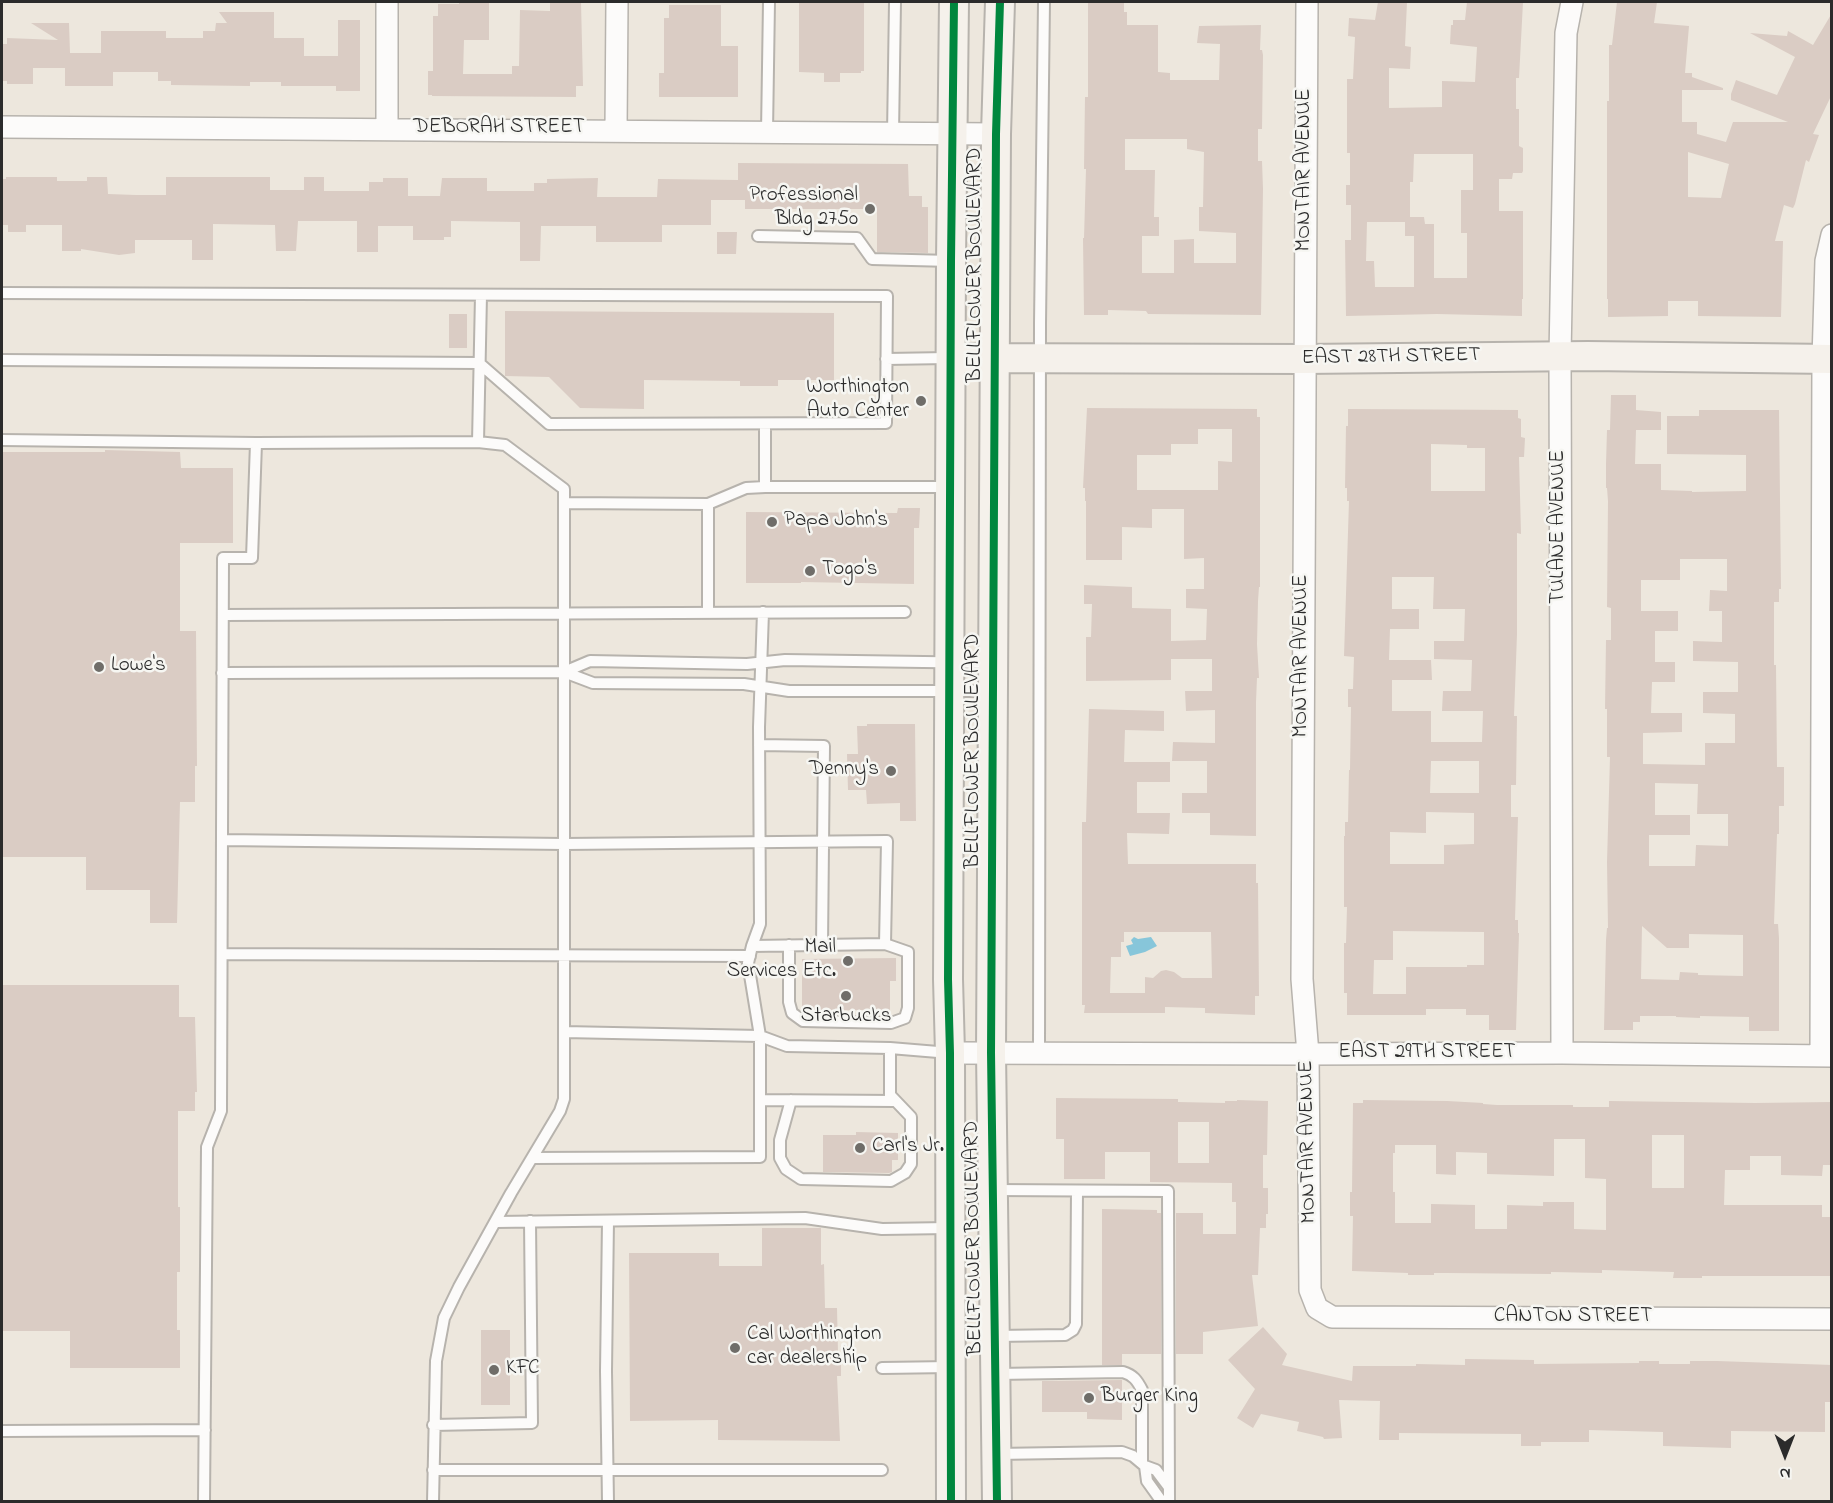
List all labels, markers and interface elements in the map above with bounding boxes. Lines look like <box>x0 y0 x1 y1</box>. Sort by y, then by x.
street label: MONTAIR AVENUE <box>1293 88 1319 252</box>
street label: DEBORAH STREET <box>413 116 585 142</box>
street label: BELLFLOWER BOULEVARD <box>964 148 990 382</box>
place label: Professional Bldg 2750 <box>749 184 858 234</box>
marker: Professional Bldg 2750 <box>863 202 877 216</box>
street label: EAST 28TH STREET <box>1301 344 1481 372</box>
place label: Worthington Auto Center <box>806 376 909 426</box>
marker: Worthington Auto Center <box>914 394 928 408</box>
street label: TULANE AVENUE <box>1547 450 1573 604</box>
place label: Papa John's <box>784 509 888 535</box>
marker: Papa John's <box>765 515 779 529</box>
place label: Togo's <box>822 558 877 584</box>
marker: Togo's <box>803 564 817 578</box>
street label: MONTAIR AVENUE <box>1290 574 1316 738</box>
street label: BELLFLOWER BOULEVARD <box>962 634 988 868</box>
place label: Lowe's <box>111 654 166 680</box>
marker: Lowe's <box>92 660 106 674</box>
place label: Denny's <box>809 758 879 784</box>
marker: Denny's <box>884 764 898 778</box>
place label: Mail Services Etc. <box>727 936 836 986</box>
marker: Mail Services Etc. <box>841 954 855 968</box>
marker: Starbucks <box>839 989 853 1003</box>
place label: Starbucks <box>801 1005 891 1031</box>
street label: EAST 29TH STREET <box>1338 1041 1516 1067</box>
street label: MONTAIR AVENUE <box>1295 1060 1323 1224</box>
street label: BELLFLOWER BOULEVARD <box>960 1120 990 1356</box>
place label: Carl's Jr. <box>872 1135 944 1161</box>
marker: Carl's Jr. <box>853 1141 867 1155</box>
street label: CANTON STREET <box>1494 1305 1652 1331</box>
place label: Cal Worthington car dealership <box>747 1323 881 1373</box>
marker: Cal Worthington car dealership <box>728 1341 742 1355</box>
place label: KFC <box>506 1357 540 1383</box>
marker: KFC <box>487 1363 501 1377</box>
place label: Burger King <box>1101 1385 1198 1411</box>
marker: Burger King <box>1082 1391 1096 1405</box>
north arrow <box>1755 1425 1815 1485</box>
text: N <box>1780 1461 1790 1485</box>

